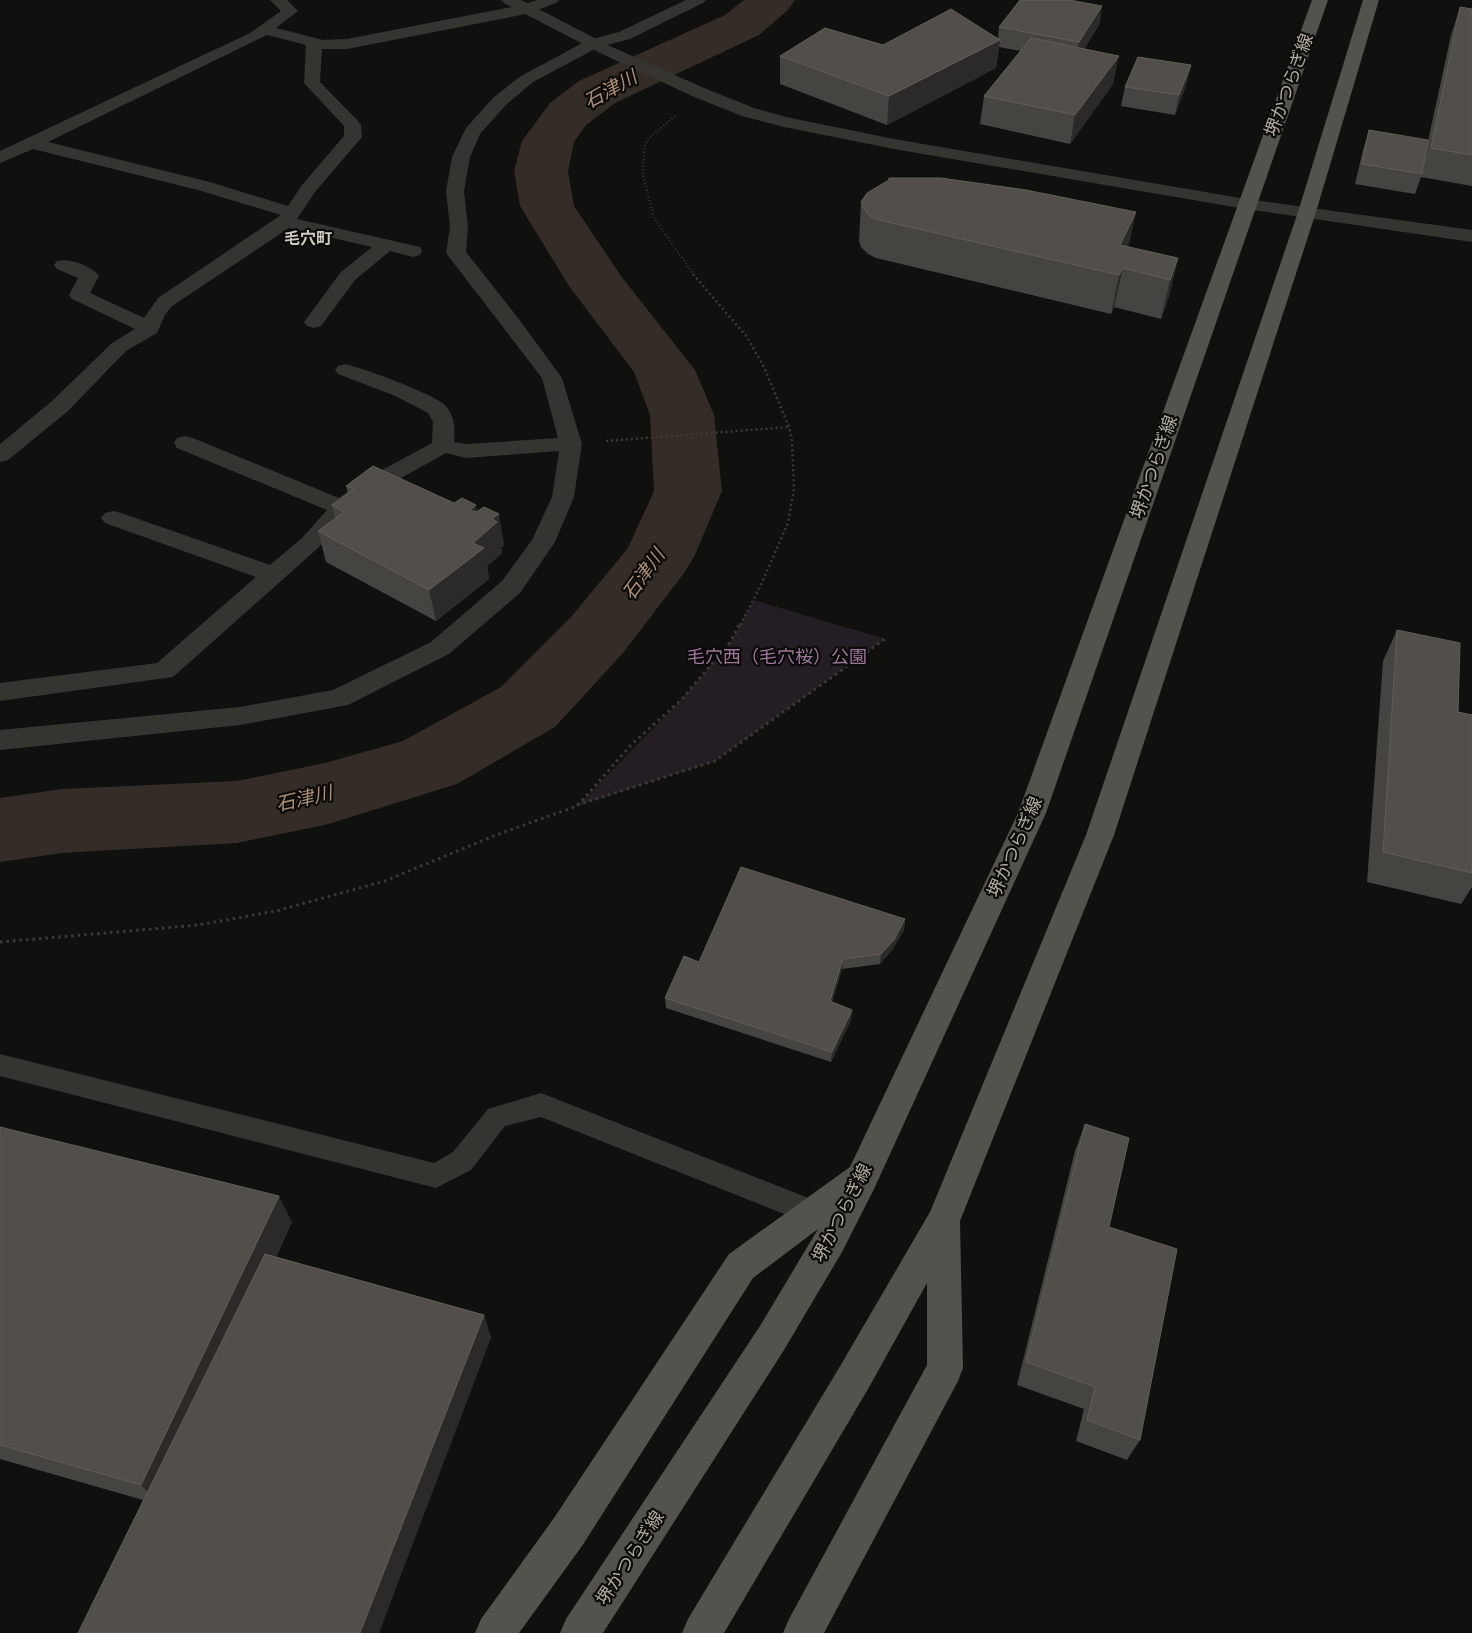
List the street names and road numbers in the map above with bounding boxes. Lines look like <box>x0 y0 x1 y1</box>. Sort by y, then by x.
street label: 堺かつらぎ線 <box>1260 30 1317 139</box>
street label: 堺かつらぎ線 <box>1126 412 1181 521</box>
street label: 堺かつらぎ線 <box>983 793 1046 900</box>
street label: 堺かつらぎ線 <box>808 1160 875 1266</box>
street label: 堺かつらぎ線 <box>591 1507 668 1609</box>

